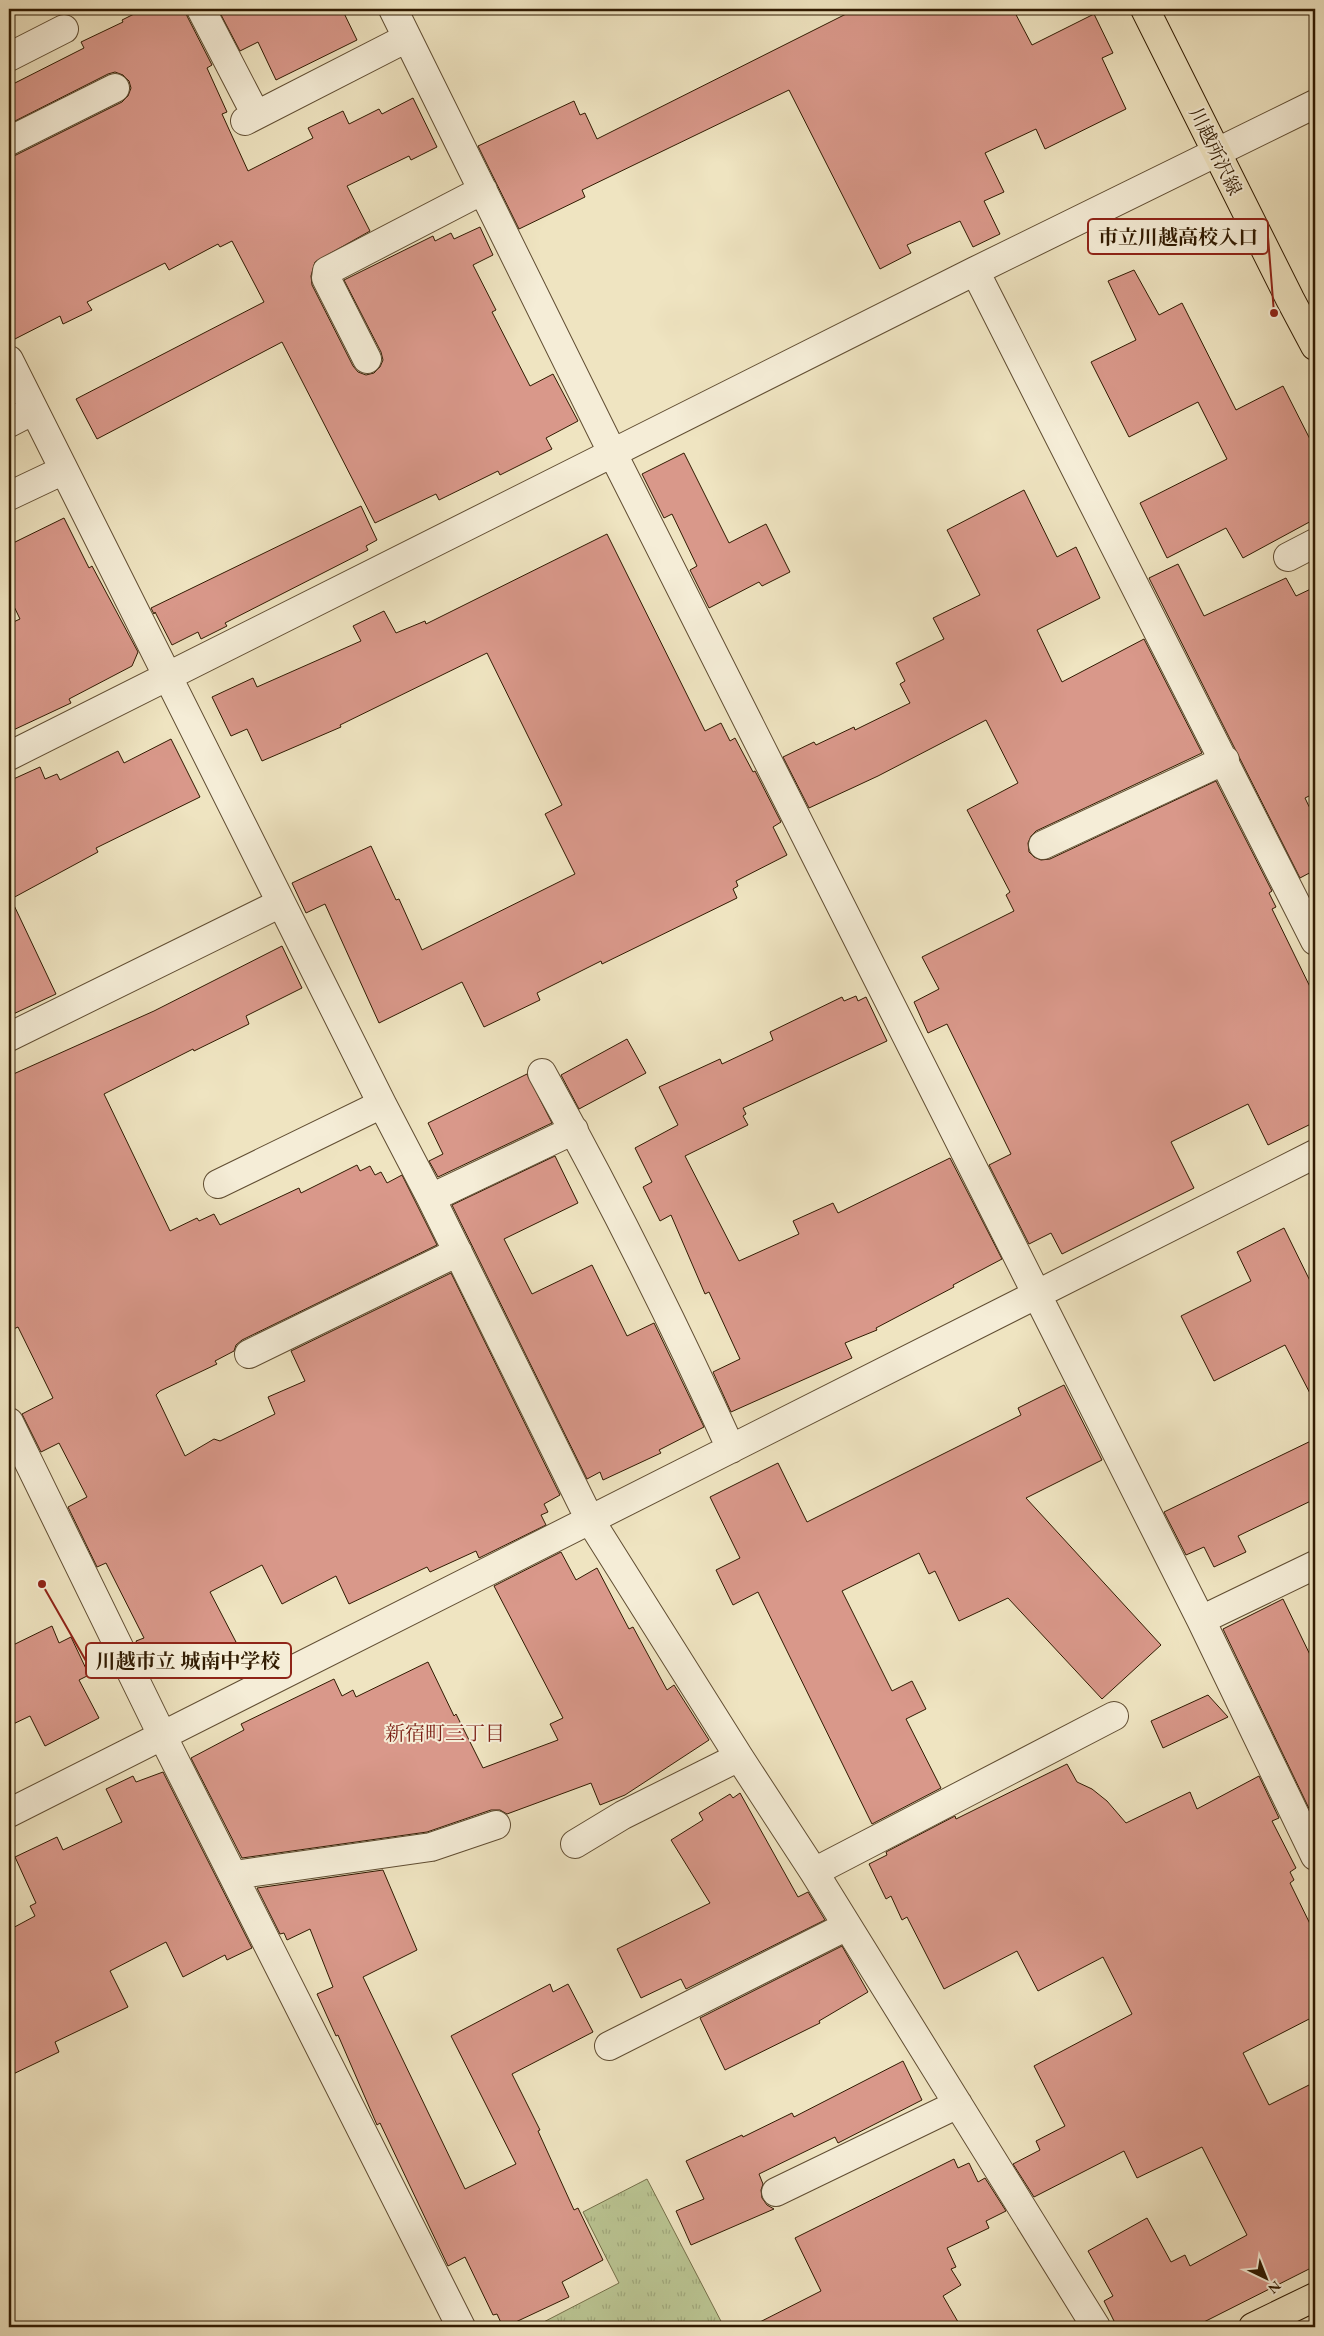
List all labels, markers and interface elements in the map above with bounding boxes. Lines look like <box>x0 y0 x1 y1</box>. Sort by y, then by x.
street label: 川越所沢線 <box>1183 103 1248 199</box>
callout: 市立川越高校入口 <box>1088 219 1268 254</box>
text: 市立川越高校入口 <box>1098 224 1258 250</box>
callout: 川越市立 城南中学校 <box>86 1643 291 1678</box>
text: 川越市立 城南中学校 <box>96 1648 280 1674</box>
district label: 新宿町三丁目 <box>385 1720 505 1746</box>
north arrow <box>1242 2254 1292 2304</box>
text: N <box>1264 2277 1285 2298</box>

